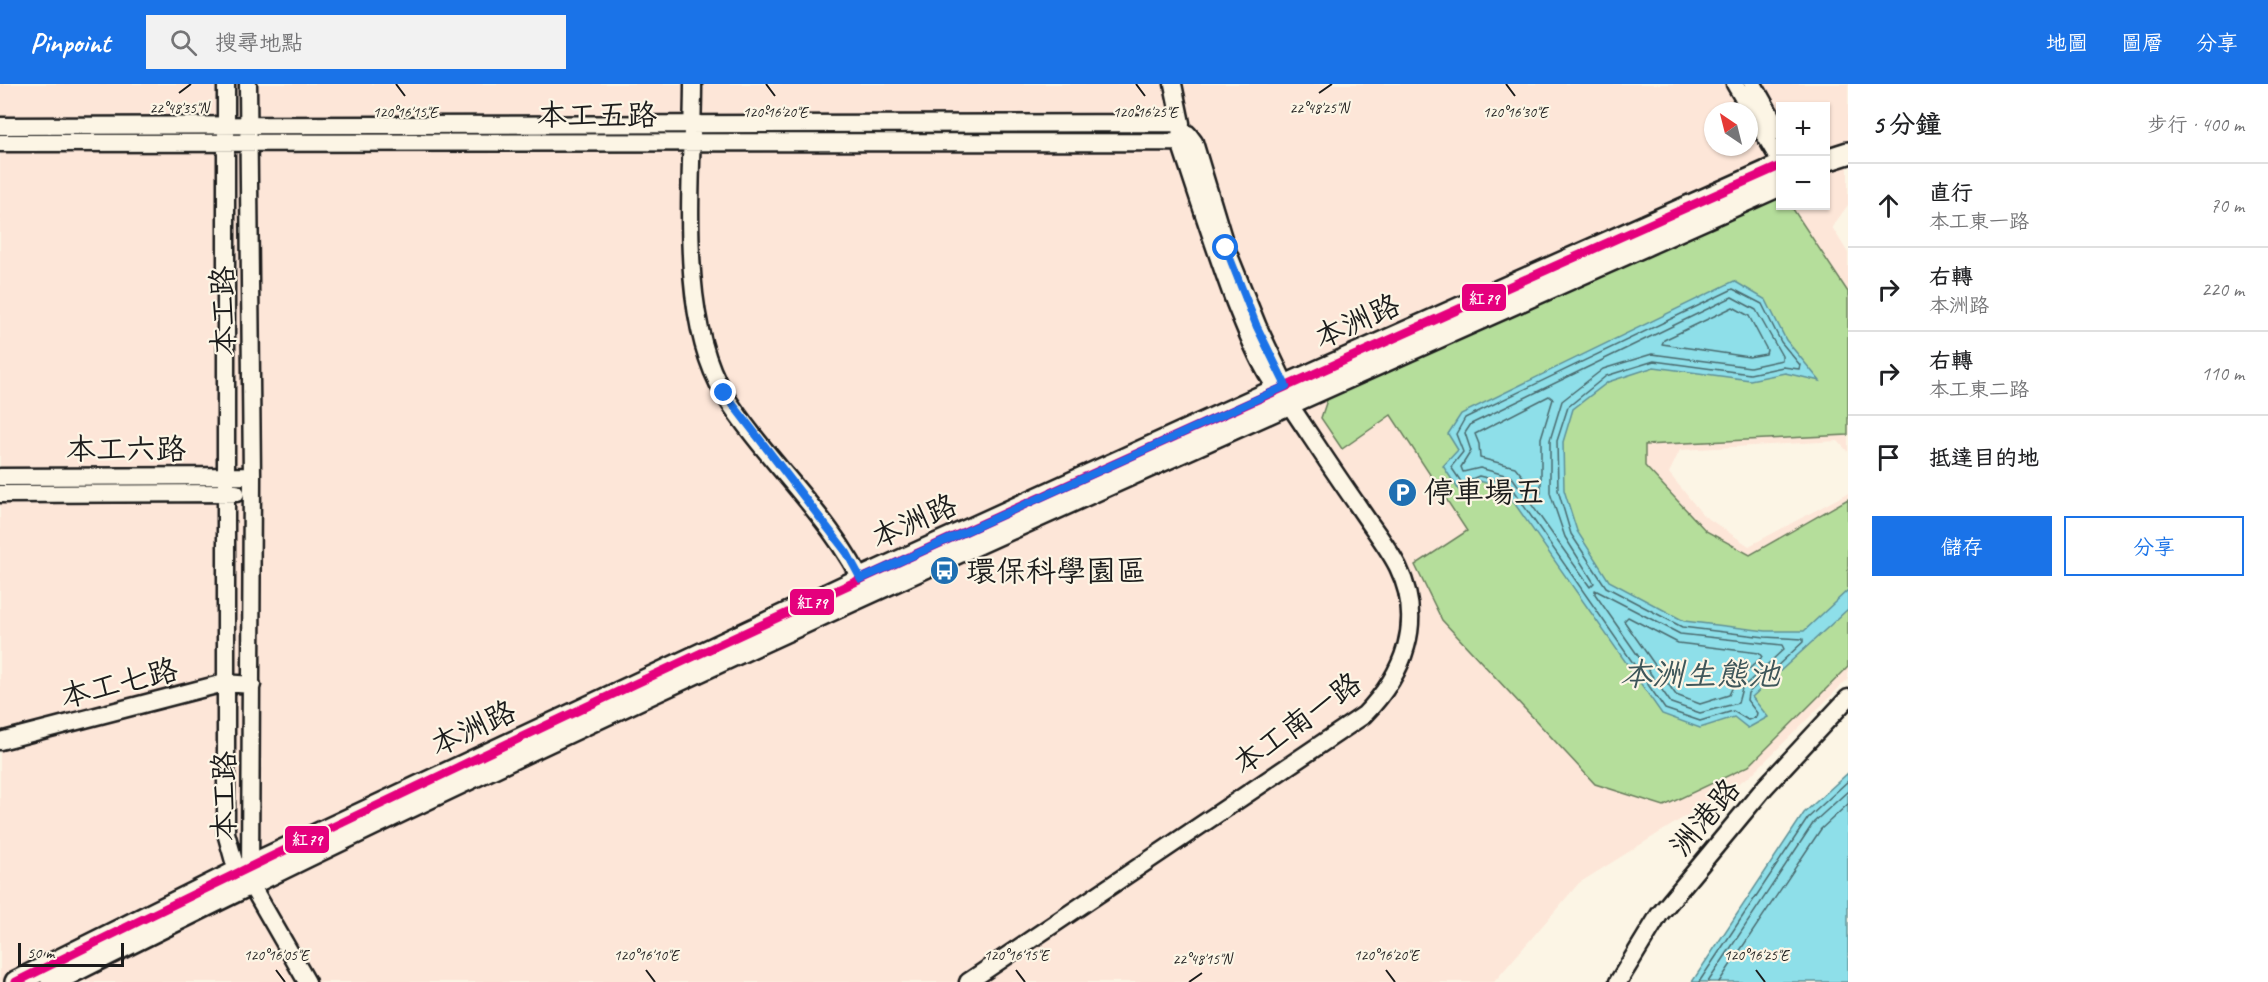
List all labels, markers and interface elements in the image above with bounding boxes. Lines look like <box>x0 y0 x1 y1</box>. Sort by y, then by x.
search box <box>146 15 566 69</box>
text: Pinpoint <box>30 25 110 60</box>
icon: search <box>167 26 200 59</box>
text: 搜尋地點 <box>215 29 303 57</box>
text: 地圖 <box>2046 30 2088 56</box>
text: 圖層 <box>2121 30 2163 56</box>
text: 分享 <box>2196 30 2238 56</box>
street label: 本工五路 <box>537 96 657 134</box>
text: 22°48'35"N <box>149 99 212 118</box>
text: 22°48'25"N <box>1289 99 1352 118</box>
north arrow <box>1704 102 1758 156</box>
map controls <box>1776 102 1830 210</box>
button: + <box>1776 102 1830 156</box>
text: 120°16'15"E <box>373 103 439 122</box>
text: 120°16'20"E <box>743 103 809 122</box>
text: 120°16'25"E <box>1113 103 1179 122</box>
text: 120°16'30"E <box>1483 103 1549 122</box>
text: 5 分鐘 <box>1872 108 1942 141</box>
text: 步行 · 400 m <box>2148 112 2244 137</box>
button: − <box>1776 156 1830 210</box>
text: 直行 <box>1929 179 1973 207</box>
icon: ahead <box>1872 189 1905 222</box>
text: 70 m <box>2210 193 2244 218</box>
text: 本工東一路 <box>1929 209 2029 234</box>
route start <box>1212 234 1238 260</box>
text: 右轉 <box>1929 263 1973 291</box>
street label: 本工路 <box>203 266 243 356</box>
icon: right <box>1872 273 1905 306</box>
text: 220 m <box>2201 277 2244 302</box>
line badge: 紅79 <box>1461 283 1507 312</box>
street label: 本洲路 <box>1308 285 1406 357</box>
text: 紅79 <box>1469 289 1501 309</box>
text: 本洲路 <box>1929 293 1989 318</box>
text: 右轉 <box>1929 347 1973 375</box>
icon: right <box>1872 357 1905 390</box>
text: 110 m <box>2201 361 2244 386</box>
text: 本工東二路 <box>1929 377 2029 402</box>
route end <box>710 379 736 405</box>
street label: 本工六路 <box>66 430 186 468</box>
icon: arrive <box>1872 441 1905 474</box>
text: 抵達目的地 <box>1929 444 2039 472</box>
place label: 停車場五 <box>1424 473 1544 511</box>
parking icon: 停車場五 <box>1387 476 1419 508</box>
street label: 本洲路 <box>865 485 963 557</box>
button: 儲存 <box>1872 516 2052 576</box>
button: 分享 <box>2064 516 2244 576</box>
place label: 環保科學園區 <box>966 552 1146 590</box>
bus stop icon: 環保科學園區 <box>929 555 961 587</box>
line badge: 紅79 <box>789 588 835 616</box>
text: 紅79 <box>797 593 829 613</box>
street label: 本工七路 <box>56 650 182 716</box>
water label: 本洲生態池 <box>1620 654 1781 695</box>
street label: 本工南一路 <box>1225 664 1369 782</box>
street label: 本洲路 <box>424 692 522 764</box>
street label: 本工路 <box>205 751 243 841</box>
street label: 洲港路 <box>1662 770 1748 864</box>
line badge: 紅79 <box>284 825 330 854</box>
text: 紅79 <box>292 830 324 850</box>
scale bar <box>18 940 124 968</box>
text: 50 m <box>27 943 54 963</box>
text: 120°16'05"E <box>244 946 310 965</box>
text: 120°16'10"E <box>614 946 680 965</box>
text: 120°16'15"E <box>984 946 1050 965</box>
text: 120°16'20"E <box>1354 946 1420 965</box>
text: 120°16'25"E <box>1724 946 1790 965</box>
text: 22°48'15"N <box>1172 950 1235 969</box>

